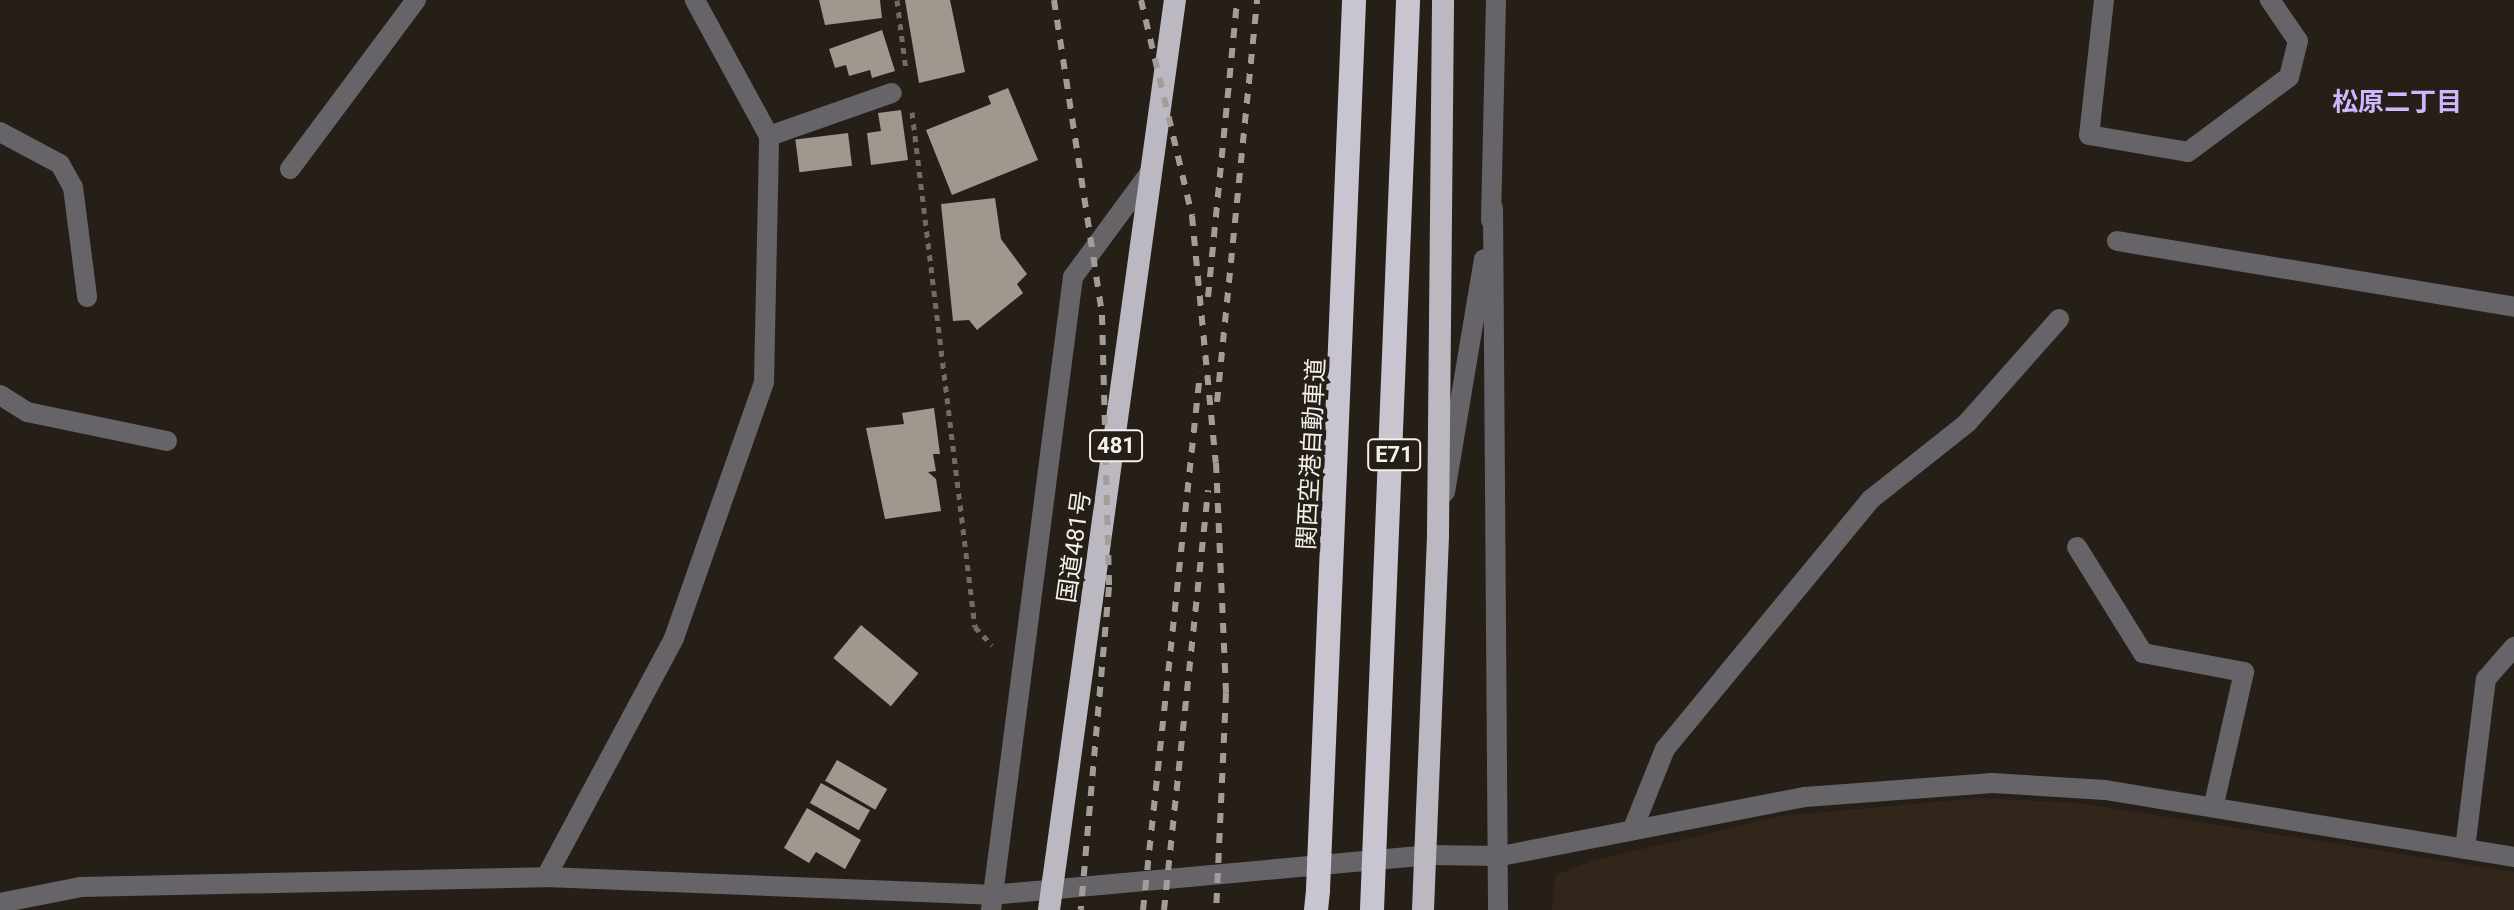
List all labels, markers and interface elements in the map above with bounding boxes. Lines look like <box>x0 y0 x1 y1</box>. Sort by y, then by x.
district label: 松原二丁目 <box>2332 87 2462 119</box>
street label: 関西空港自動車道 <box>1293 357 1331 551</box>
road number: 481 <box>1088 428 1144 464</box>
road number: E71 <box>1366 437 1422 473</box>
street label: 国道481号 <box>1053 489 1097 605</box>

